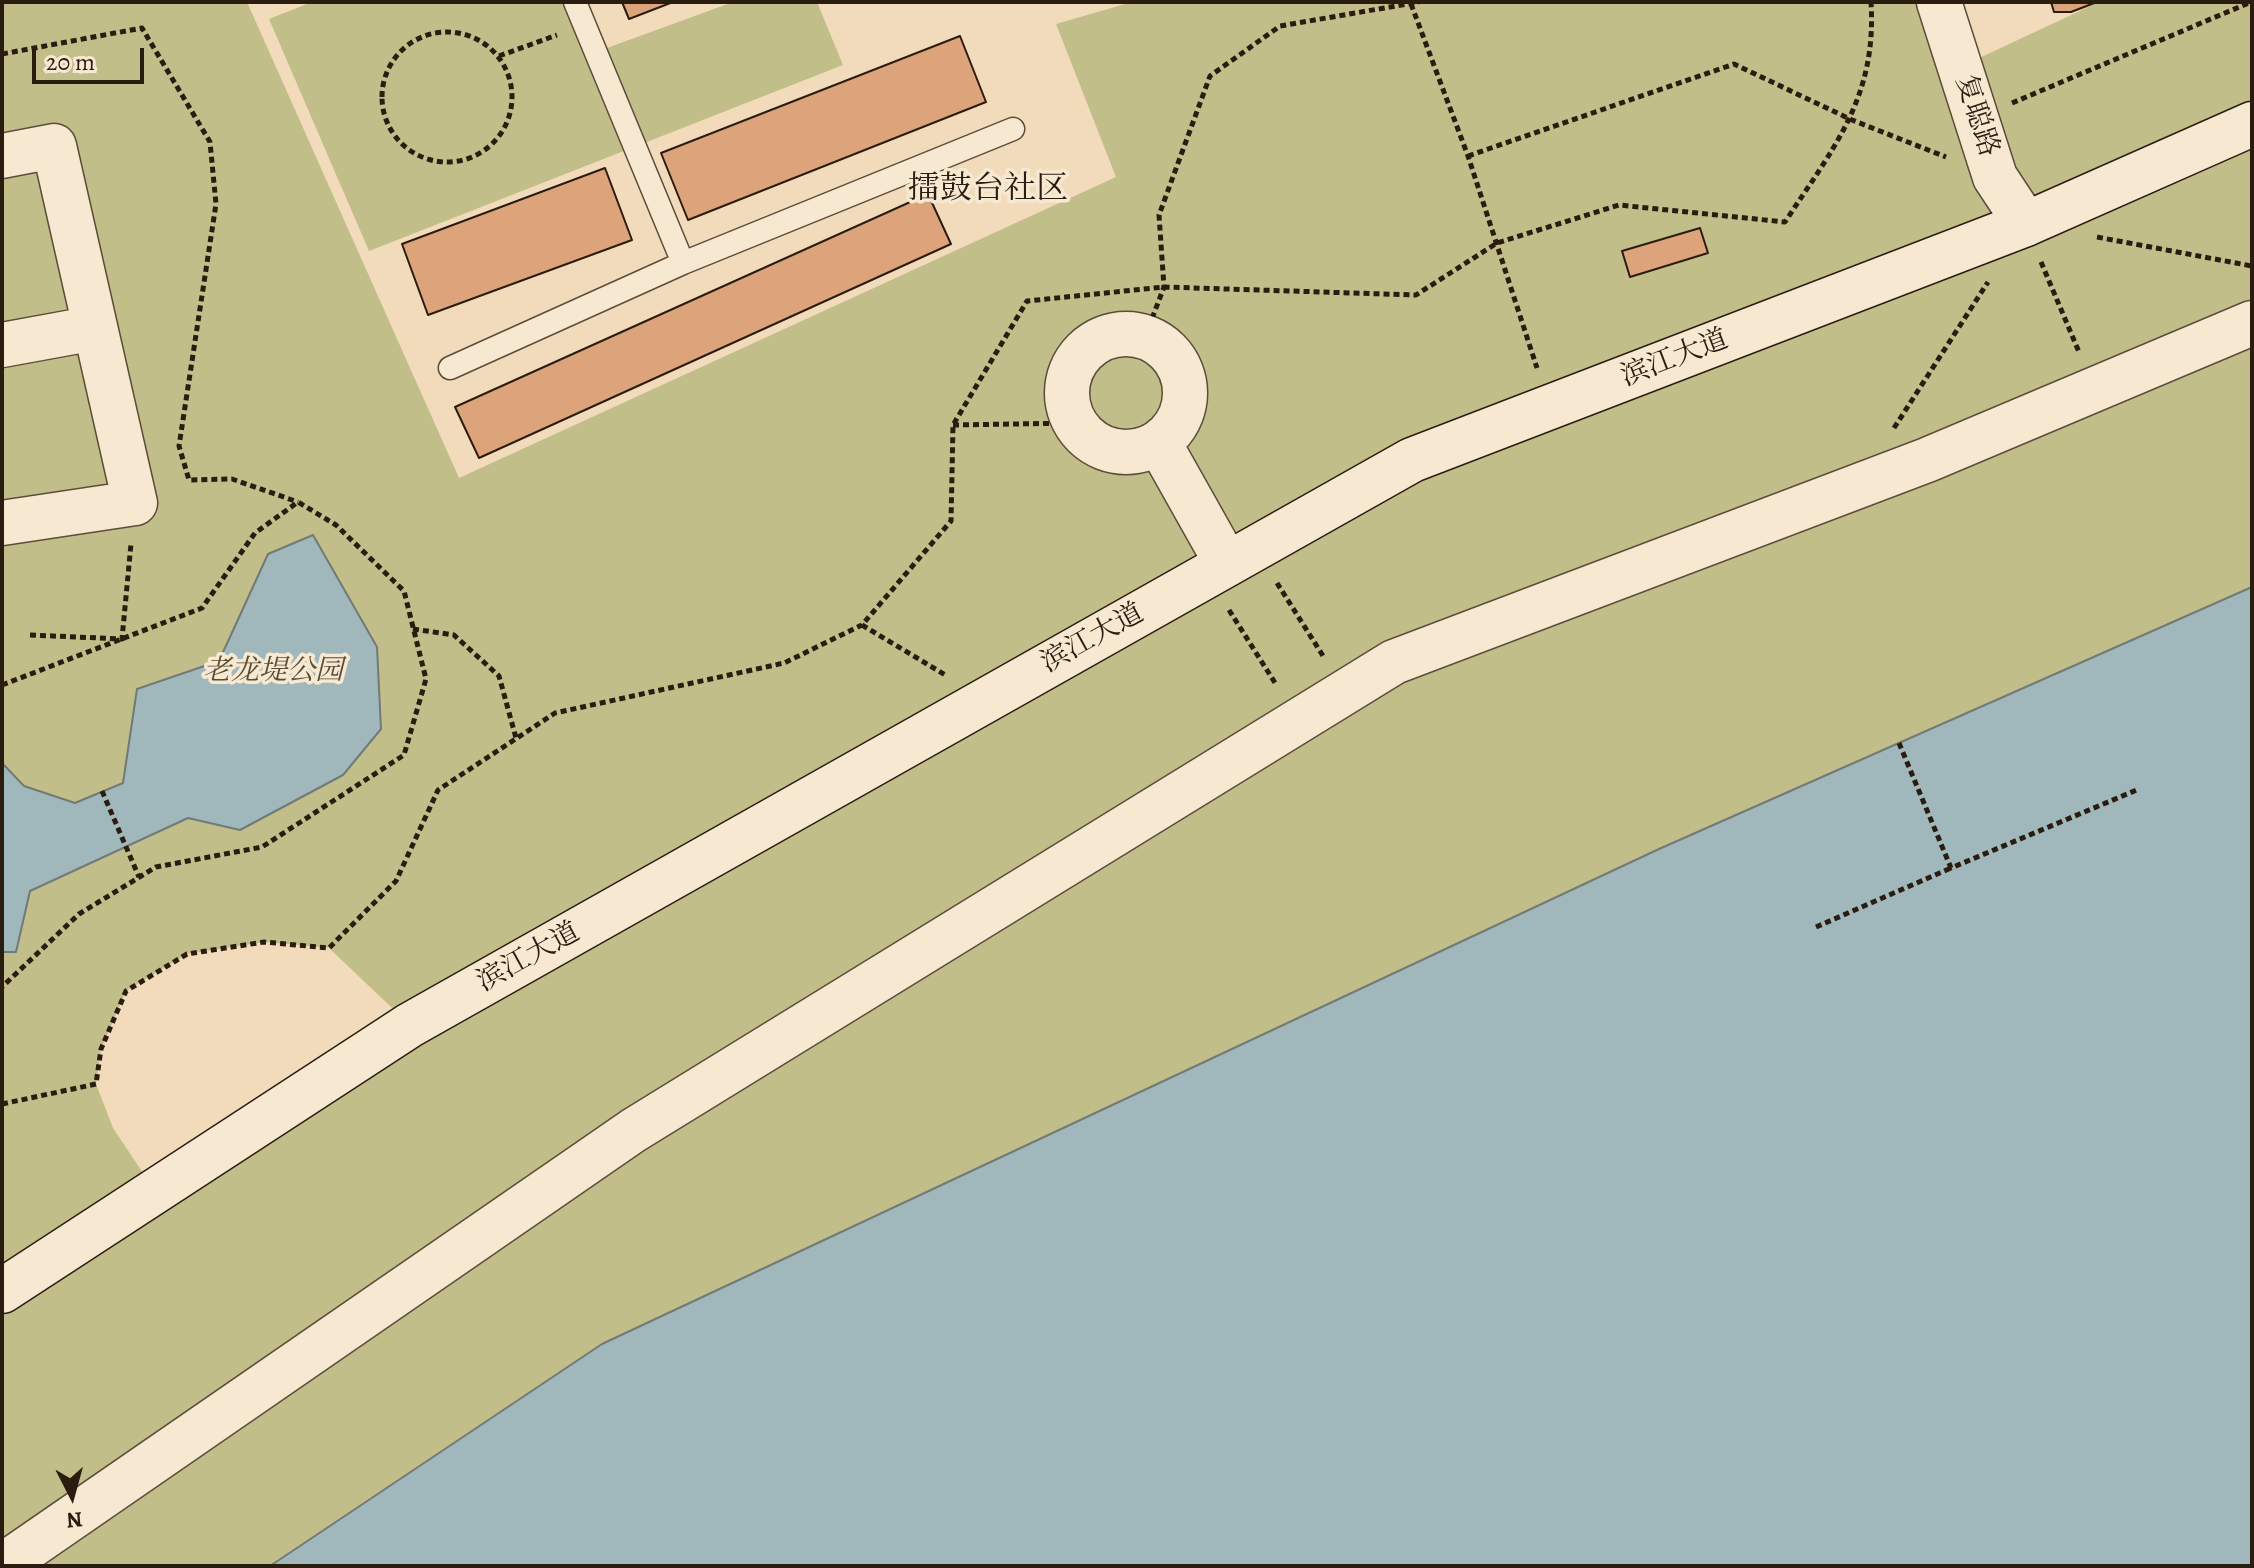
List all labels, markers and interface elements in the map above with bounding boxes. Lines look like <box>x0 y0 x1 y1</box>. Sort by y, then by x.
scale bar <box>36 32 148 82</box>
text: 20 m <box>46 46 95 78</box>
street label: 复聪路 <box>1947 71 2005 161</box>
district label: 擂鼓台社区 <box>908 171 1068 209</box>
street label: 滨江大道 <box>1617 323 1733 395</box>
street label: 滨江大道 <box>1036 597 1150 681</box>
park label: 老龙堤公园 <box>203 655 343 689</box>
street label: 滨江大道 <box>472 916 586 1000</box>
north arrow <box>32 1456 112 1536</box>
text: N <box>65 1504 84 1536</box>

